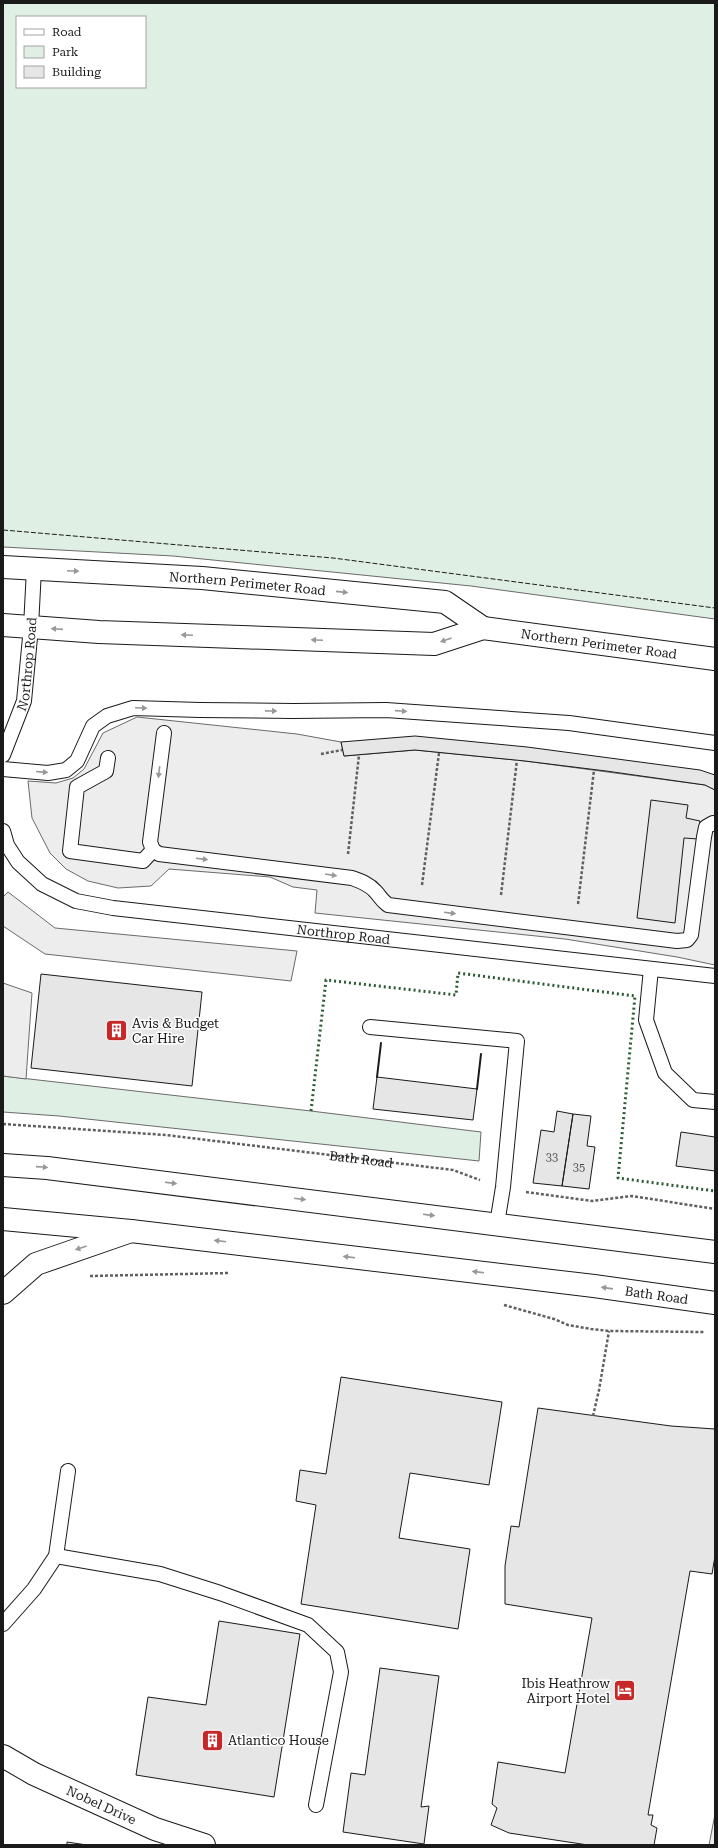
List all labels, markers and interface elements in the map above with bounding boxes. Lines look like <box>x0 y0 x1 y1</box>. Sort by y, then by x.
legend <box>16 16 146 88</box>
text: Road <box>52 25 82 39</box>
text: Park <box>52 45 79 59</box>
text: Building <box>52 65 101 79</box>
one-way arrow <box>67 568 79 575</box>
street label: Northern Perimeter Road <box>169 569 327 598</box>
one-way arrow <box>336 588 348 595</box>
street label: Northrop Road <box>14 616 40 713</box>
one-way arrow <box>51 625 63 632</box>
street label: Northern Perimeter Road <box>520 626 679 662</box>
one-way arrow <box>180 632 193 638</box>
one-way arrow <box>311 636 323 643</box>
one-way arrow <box>440 637 452 643</box>
one-way arrow <box>135 705 148 711</box>
one-way arrow <box>265 708 278 714</box>
one-way arrow <box>395 708 407 715</box>
one-way arrow <box>156 766 163 778</box>
one-way arrow <box>36 769 48 776</box>
one-way arrow <box>196 856 208 863</box>
one-way arrow <box>325 872 337 878</box>
one-way arrow <box>444 909 456 916</box>
street label: Northrop Road <box>296 922 392 947</box>
place label: Avis & Budget Car Hire <box>132 1016 219 1046</box>
building icon: Avis & Budget Car Hire <box>103 1017 129 1043</box>
street label: Bath Road <box>328 1148 394 1171</box>
house number: 33 <box>546 1151 558 1164</box>
house number: 35 <box>573 1161 585 1174</box>
one-way arrow <box>36 1164 48 1171</box>
one-way arrow <box>165 1180 177 1186</box>
one-way arrow <box>294 1196 306 1202</box>
one-way arrow <box>423 1212 435 1218</box>
one-way arrow <box>214 1238 226 1245</box>
one-way arrow <box>74 1246 86 1252</box>
one-way arrow <box>343 1254 355 1260</box>
one-way arrow <box>472 1269 484 1275</box>
street label: Bath Road <box>624 1283 690 1307</box>
one-way arrow <box>601 1285 613 1291</box>
place label: Ibis Heathrow Airport Hotel <box>521 1676 610 1706</box>
hotel icon: Ibis Heathrow Airport Hotel <box>612 1677 638 1703</box>
building icon: Atlantico House <box>199 1727 225 1753</box>
place label: Atlantico House <box>228 1733 329 1748</box>
street label: Nobel Drive <box>64 1783 139 1827</box>

